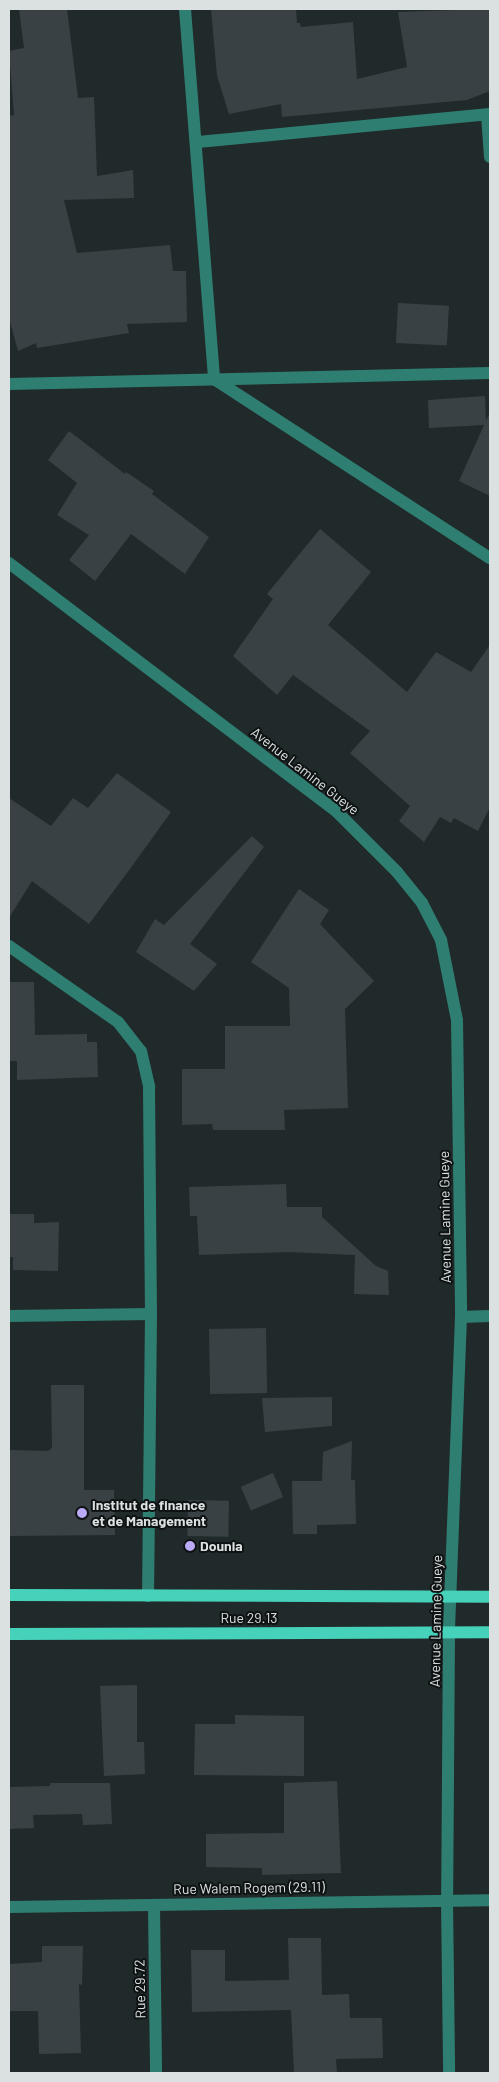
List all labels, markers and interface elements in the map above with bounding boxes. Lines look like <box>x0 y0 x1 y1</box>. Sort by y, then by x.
street label: Avenue Lamine Gueye <box>248 724 362 818</box>
street label: Avenue Lamine Gueye <box>435 1151 455 1283</box>
place label: Institut de finance et de Management <box>92 1497 206 1530</box>
marker: Institut de finance et de Management <box>76 1507 88 1519</box>
place label: Dounia <box>200 1538 243 1554</box>
marker: Dounia <box>184 1540 196 1552</box>
street label: Avenue Lamine Gueye <box>426 1555 446 1687</box>
street label: Rue 29.13 <box>220 1610 278 1626</box>
street label: Rue Walem Rogem (29.11) <box>173 1878 325 1898</box>
street label: Rue 29.72 <box>131 1959 149 2019</box>

